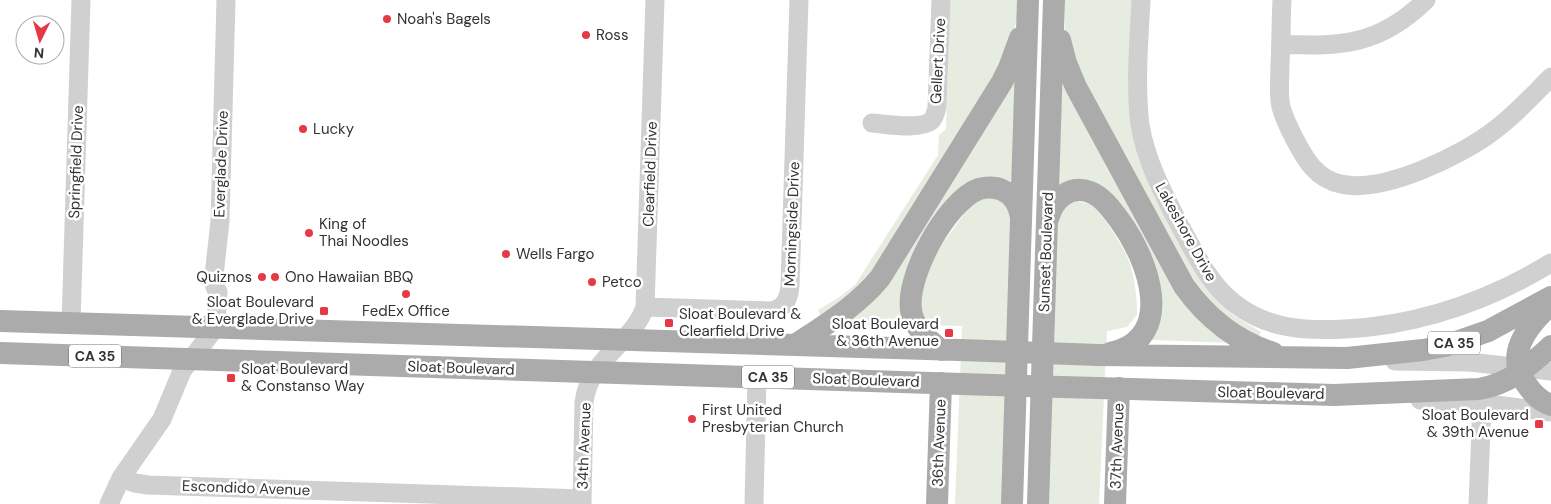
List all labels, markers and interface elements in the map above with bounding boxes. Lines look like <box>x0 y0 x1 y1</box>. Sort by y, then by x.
place label: Noah's Bagels <box>397 9 491 29</box>
marker: Noah's Bagels <box>381 13 393 25</box>
north arrow <box>15 15 65 65</box>
street label: Gellert Drive <box>926 18 950 104</box>
place label: Ross <box>596 25 628 45</box>
marker: Ross <box>580 29 592 41</box>
text: N <box>33 44 45 62</box>
street label: Springfield Drive <box>64 105 88 219</box>
street label: Everglade Drive <box>209 110 233 218</box>
place label: Lucky <box>313 119 355 139</box>
street label: Clearfield Drive <box>638 121 662 227</box>
marker: Lucky <box>297 123 309 135</box>
street label: Morningside Drive <box>780 161 804 287</box>
street label: Lakeshore Drive <box>1151 179 1221 285</box>
street label: Sunset Boulevard <box>1034 192 1058 312</box>
place label: King of Thai Noodles <box>319 214 409 251</box>
marker: King of Thai Noodles <box>303 227 315 239</box>
place label: Wells Fargo <box>516 244 595 264</box>
marker: Wells Fargo <box>500 248 512 260</box>
place label: Quiznos <box>196 267 252 287</box>
place label: Ono Hawaiian BBQ <box>285 267 413 287</box>
marker: Quiznos <box>256 271 268 283</box>
marker: Ono Hawaiian BBQ <box>269 271 281 283</box>
place label: Petco <box>602 272 642 292</box>
marker: Petco <box>586 276 598 288</box>
marker: FedEx Office <box>400 288 412 300</box>
place label: Sloat Boulevard & Everglade Drive <box>192 292 314 329</box>
place label: FedEx Office <box>362 301 450 321</box>
place label: Sloat Boulevard & Clearfield Drive <box>679 304 801 341</box>
marker: Sloat Boulevard & Everglade Drive <box>318 305 330 317</box>
place label: Sloat Boulevard & 36th Avenue <box>832 314 939 351</box>
marker: Sloat Boulevard & Clearfield Drive <box>663 317 675 329</box>
marker: Sloat Boulevard & 36th Avenue <box>943 327 955 339</box>
road number: CA 35 <box>1428 332 1480 354</box>
road number: CA 35 <box>69 344 121 368</box>
street label: Sloat Boulevard <box>407 356 515 380</box>
place label: Sloat Boulevard & Constanso Way <box>241 359 365 396</box>
road number: CA 35 <box>742 366 794 388</box>
street label: Sloat Boulevard <box>812 368 920 392</box>
marker: Sloat Boulevard & Constanso Way <box>225 372 237 384</box>
street label: Sloat Boulevard <box>1217 382 1325 404</box>
street label: 36th Avenue <box>927 399 951 487</box>
place label: First United Presbyterian Church <box>702 400 844 437</box>
street label: 34th Avenue <box>572 402 596 490</box>
street label: 37th Avenue <box>1106 403 1128 489</box>
place label: Sloat Boulevard & 39th Avenue <box>1422 405 1529 442</box>
marker: First United Presbyterian Church <box>686 413 698 425</box>
marker: Sloat Boulevard & 39th Avenue <box>1533 418 1545 430</box>
street label: Escondido Avenue <box>182 476 310 500</box>

